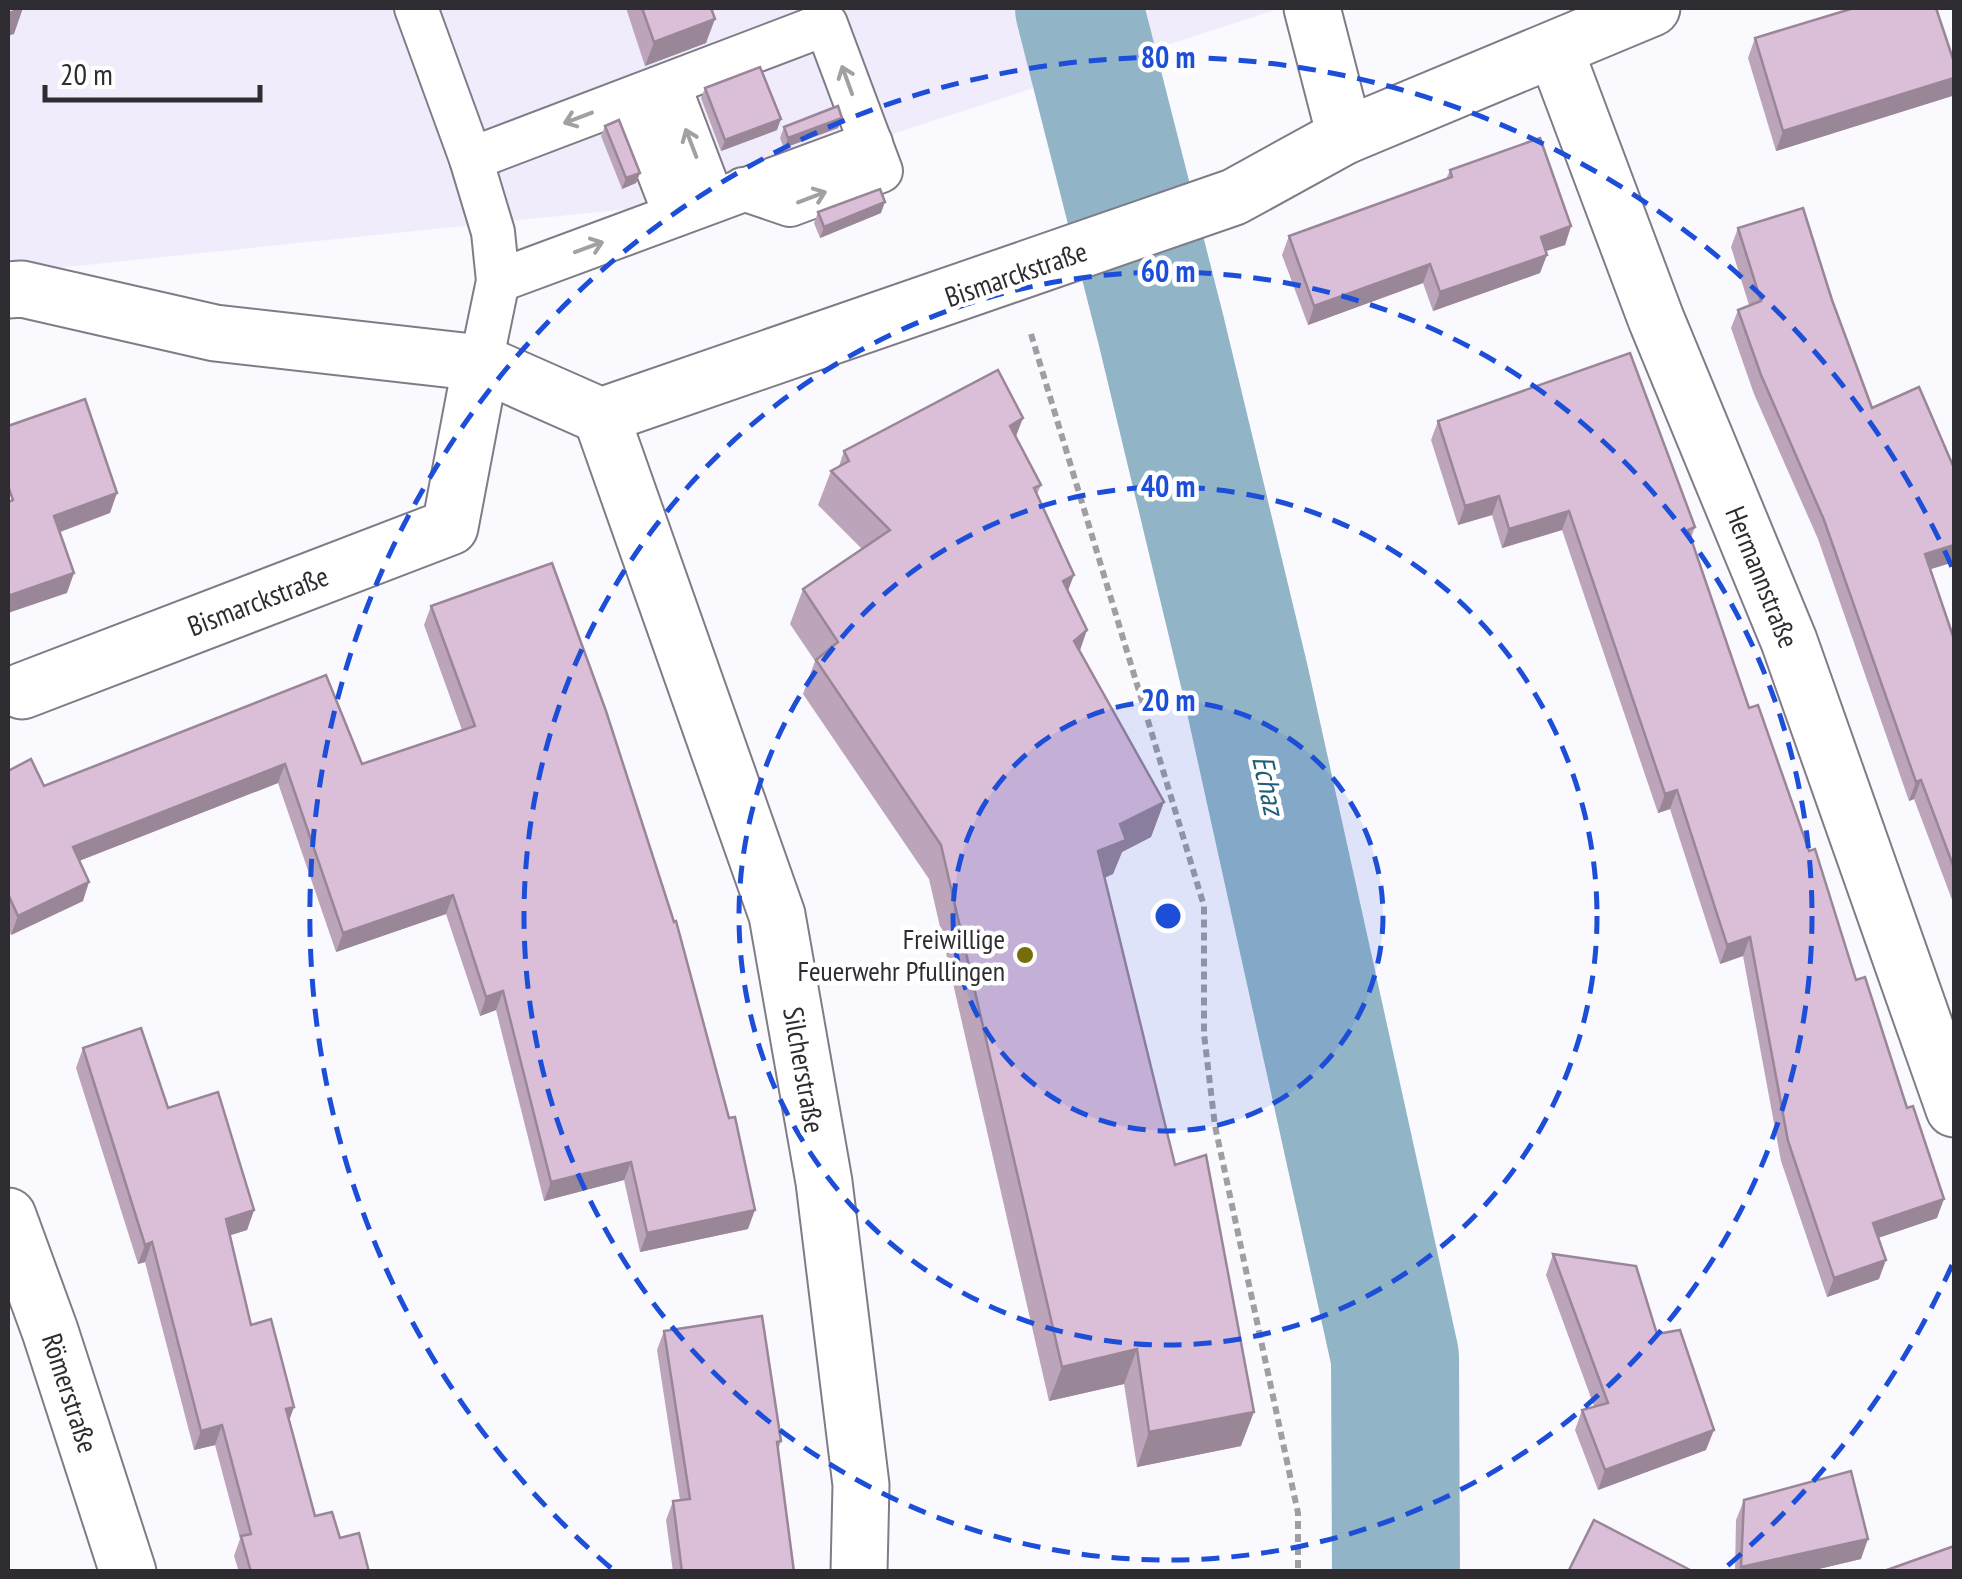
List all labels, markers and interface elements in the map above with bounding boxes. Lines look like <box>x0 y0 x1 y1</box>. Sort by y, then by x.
text: 80 m <box>1141 37 1195 76</box>
scale bar <box>45 40 260 102</box>
text: 20 m <box>60 54 113 93</box>
one-way arrow <box>837 65 855 96</box>
one-way arrow <box>564 110 595 128</box>
one-way arrow <box>681 128 699 159</box>
one-way arrow <box>796 187 827 205</box>
street label: Bismarckstraße <box>940 232 1092 315</box>
one-way arrow <box>573 237 604 255</box>
text: 60 m <box>1141 251 1195 290</box>
text: 40 m <box>1141 466 1195 505</box>
street label: Hermannstraße <box>1717 501 1808 653</box>
street label: Bismarckstraße <box>182 557 334 644</box>
text: 20 m <box>1141 680 1195 719</box>
water label: Echaz <box>1244 752 1295 821</box>
centre of rings <box>1150 898 1186 934</box>
place label: Freiwillige Feuerwehr Pfullingen <box>797 920 1005 989</box>
marker: Freiwillige Feuerwehr Pfullingen <box>1014 944 1036 966</box>
street label: Silcherstraße <box>775 1004 834 1136</box>
street label: Römerstraße <box>34 1329 107 1457</box>

